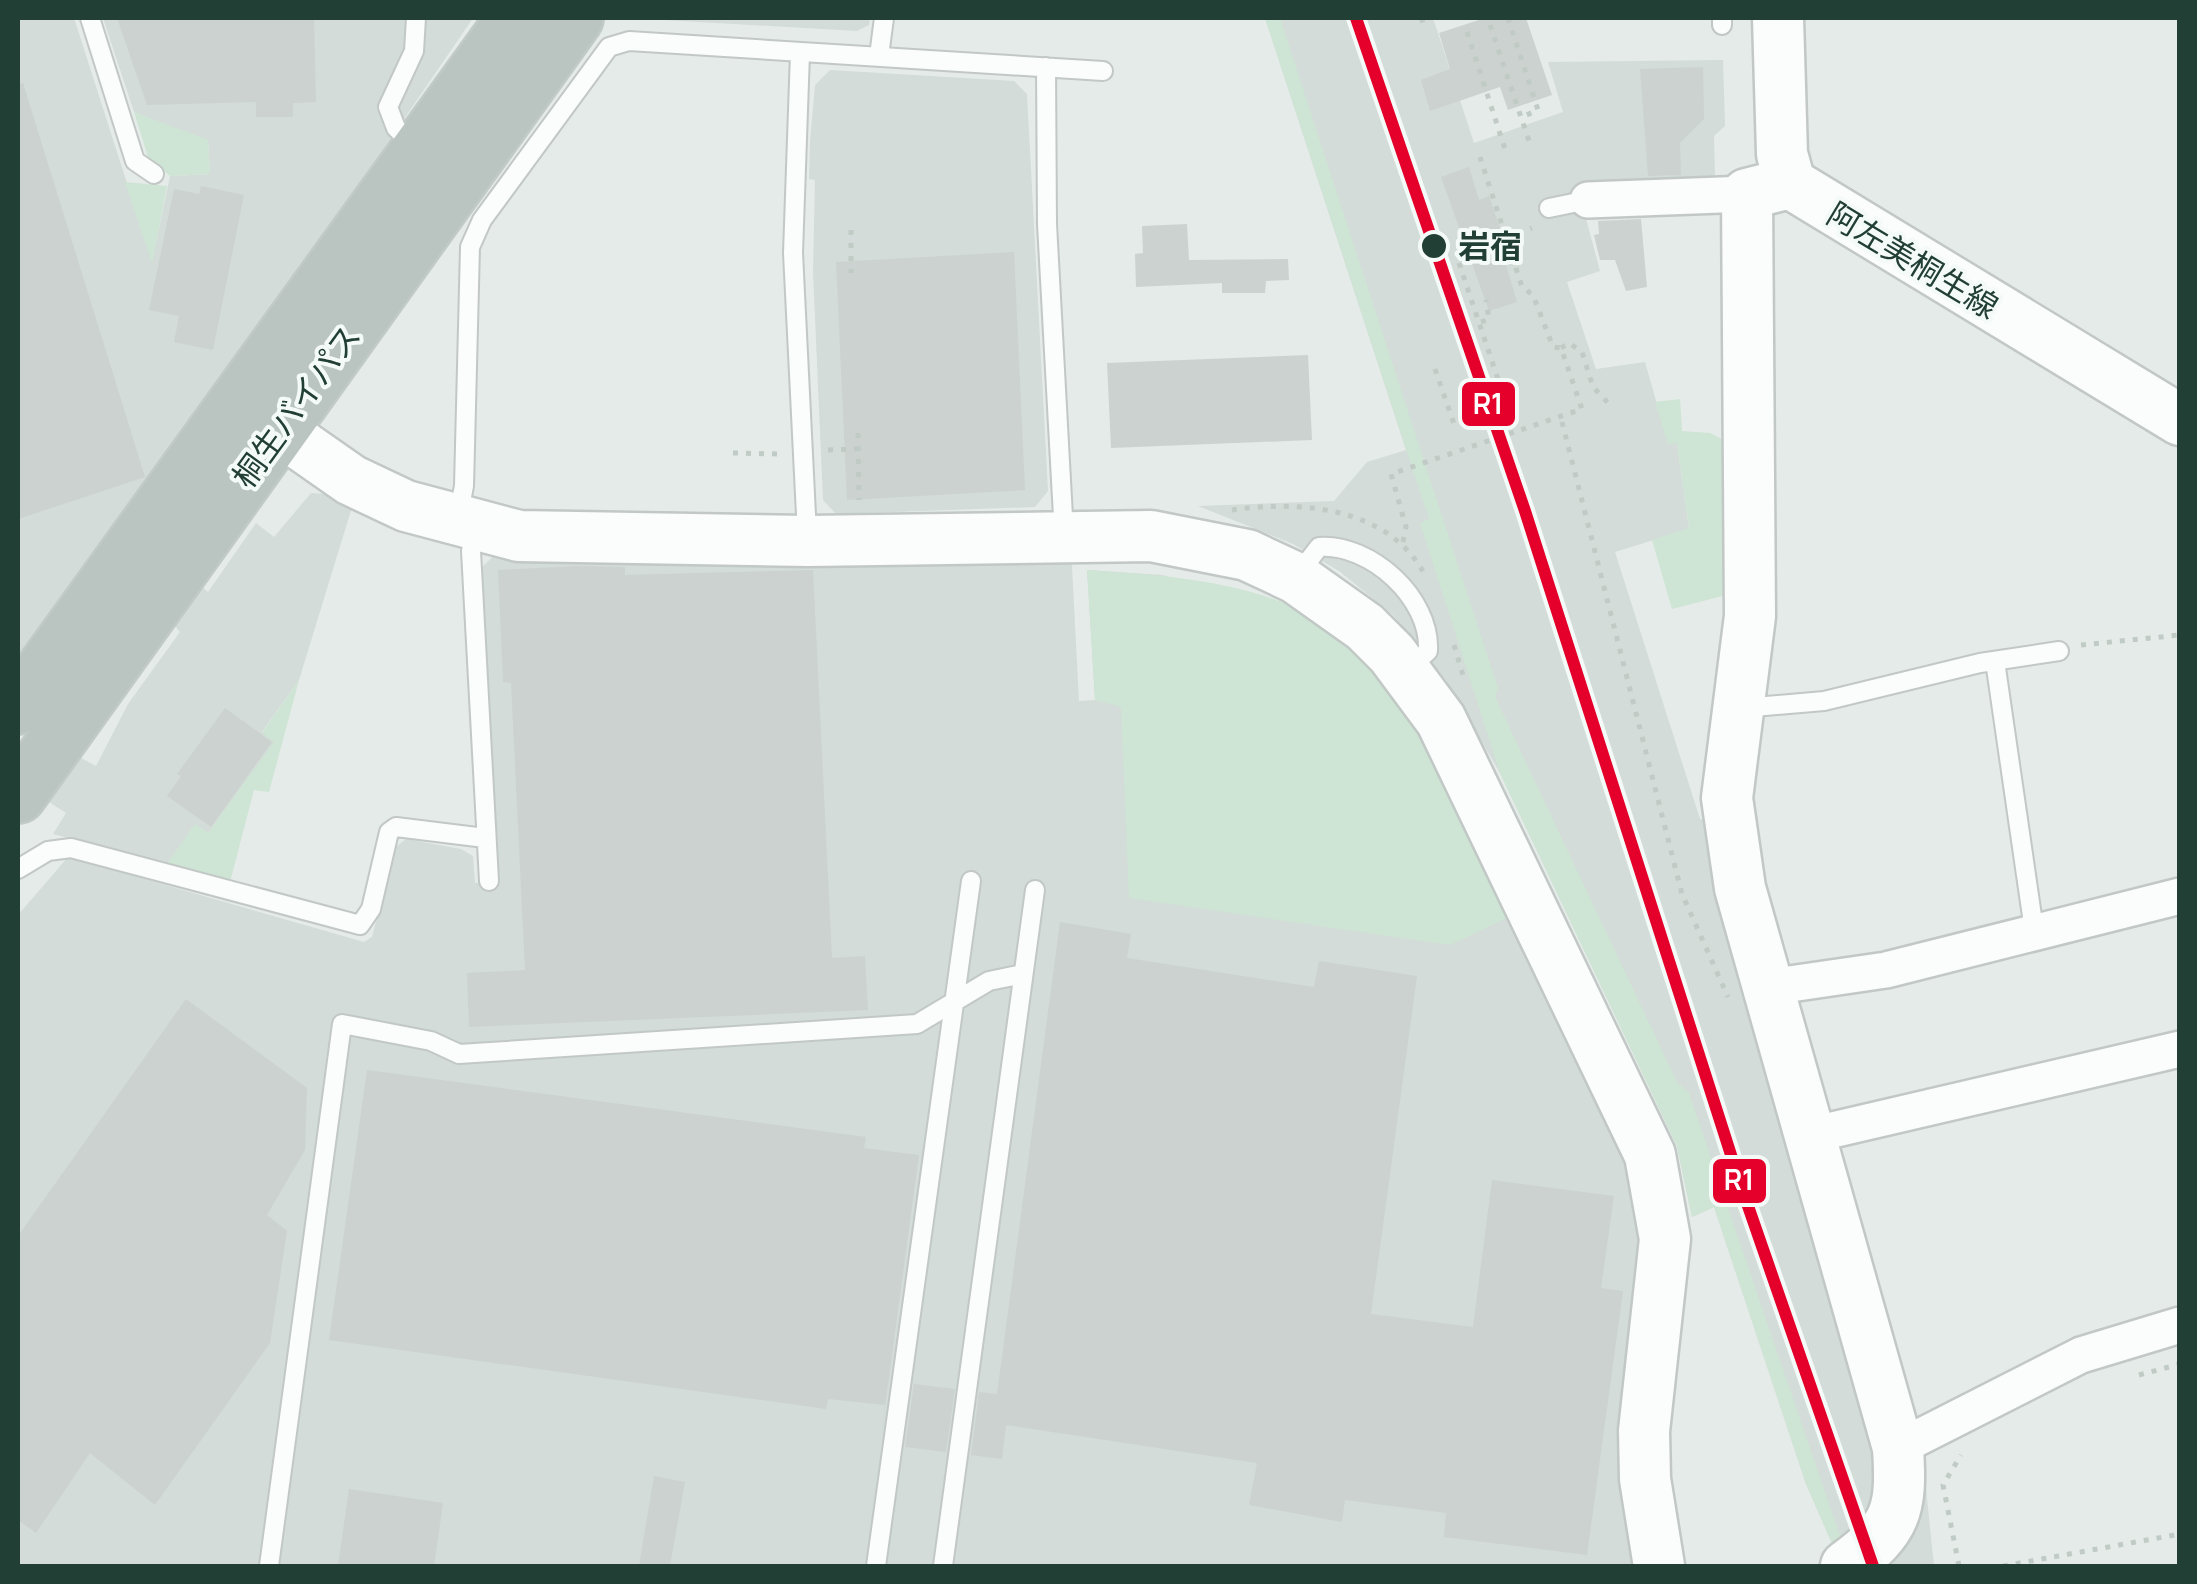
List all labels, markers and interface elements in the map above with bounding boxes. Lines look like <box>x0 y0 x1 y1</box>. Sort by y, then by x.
street label: 阿左美桐生線 <box>1819 192 2007 328</box>
place label: 岩宿 <box>1458 224 1522 268</box>
marker: 岩宿 <box>1419 231 1449 261</box>
street label: 桐生バイパス <box>222 316 370 496</box>
line badge: R1 <box>1460 380 1517 428</box>
text: R1 <box>1473 384 1503 422</box>
line badge: R1 <box>1711 1157 1768 1205</box>
text: R1 <box>1724 1160 1754 1198</box>

